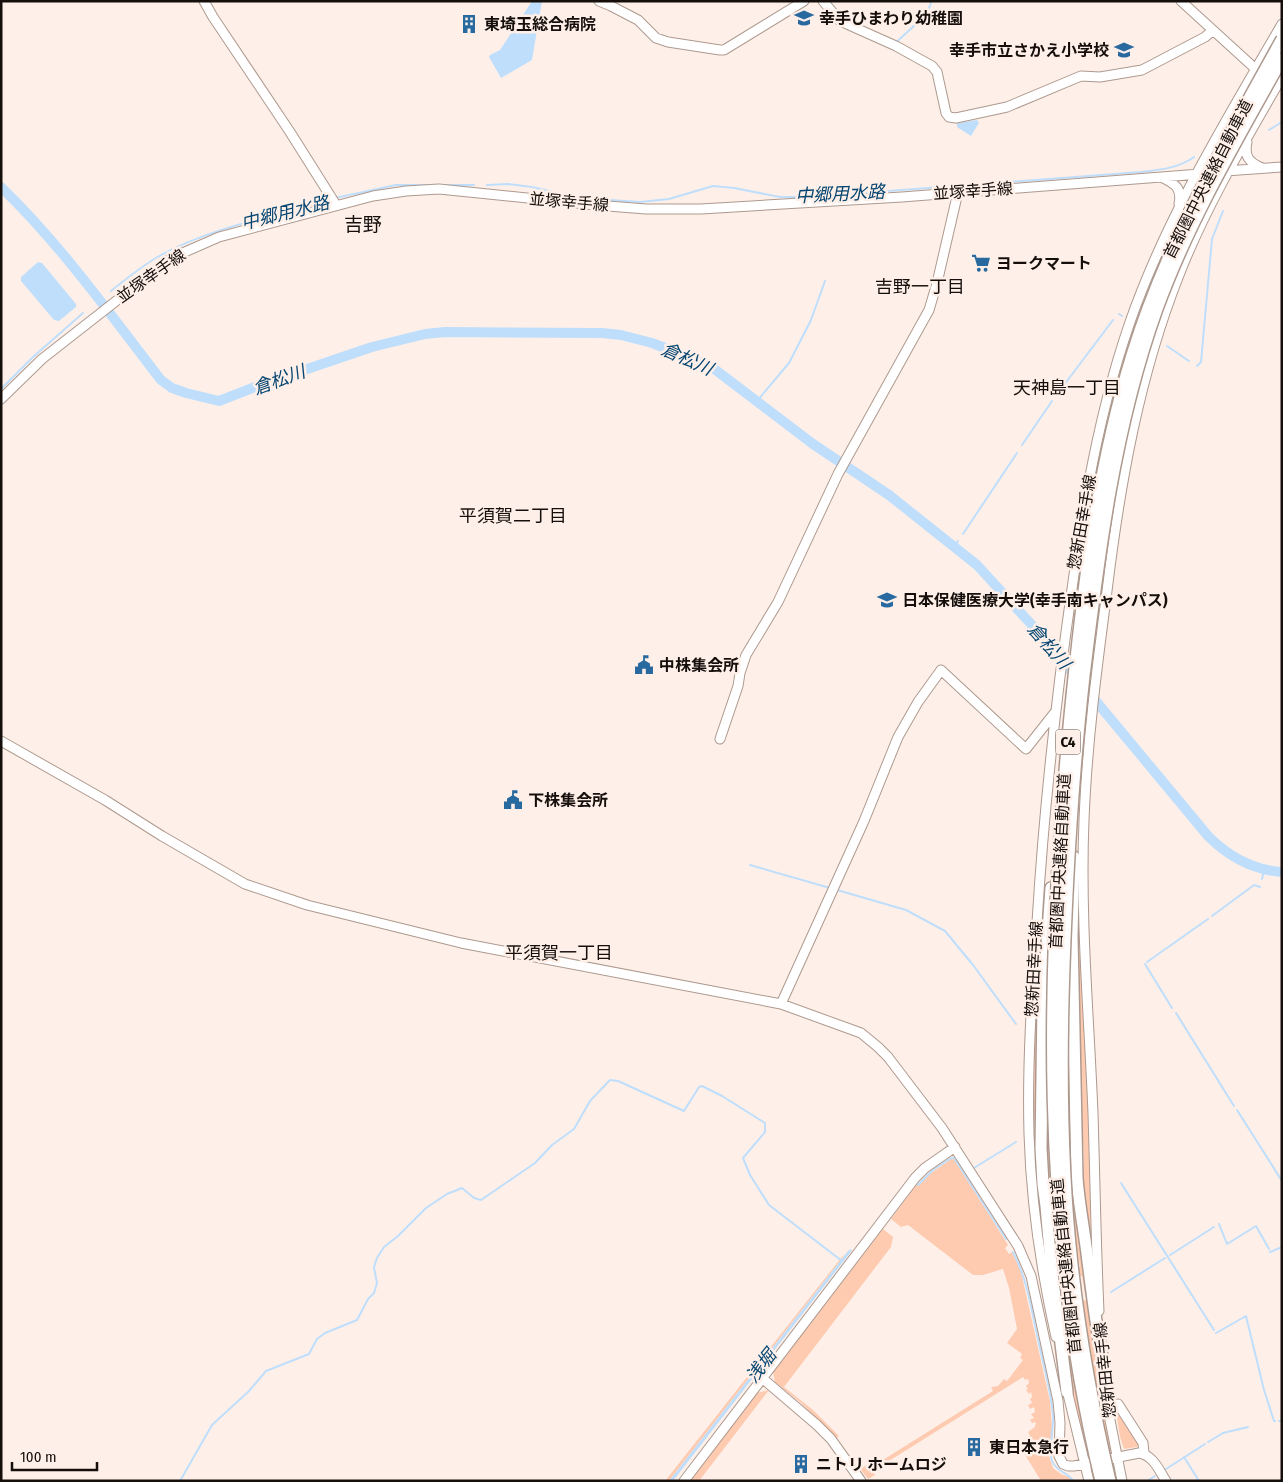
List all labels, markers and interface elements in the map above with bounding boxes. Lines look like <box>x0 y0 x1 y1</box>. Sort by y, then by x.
school or university icon: 幸手ひまわり幼稚園 <box>793 7 815 29</box>
place label: 幸手ひまわり幼稚園 <box>819 9 963 28</box>
building icon: 東埼玉総合病院 <box>458 13 480 35</box>
place label: 東埼玉総合病院 <box>484 15 596 34</box>
school or university icon: 幸手市立さかえ小学校 <box>1113 39 1135 61</box>
place label: 幸手市立さかえ小学校 <box>949 41 1109 60</box>
street label: 首都圏中央連絡自動車道 <box>1160 96 1256 262</box>
street label: 並塚幸手線 <box>932 179 1014 203</box>
water label: 中郷用水路 <box>794 181 888 207</box>
street label: 並塚幸手線 <box>528 189 610 215</box>
water label: 中郷用水路 <box>239 191 333 235</box>
district label: 吉野 <box>344 213 382 236</box>
street label: 並塚幸手線 <box>113 245 189 307</box>
supermarket icon: ヨークマート <box>970 252 992 274</box>
place label: ヨークマート <box>996 254 1092 273</box>
district label: 吉野一丁目 <box>875 276 965 298</box>
water label: 倉松川 <box>658 338 718 381</box>
water label: 倉松川 <box>250 360 310 400</box>
district label: 天神島一丁目 <box>1013 377 1121 399</box>
street label: 惣新田幸手線 <box>1064 473 1100 571</box>
district label: 平須賀二丁目 <box>459 505 567 527</box>
school or university icon: 日本保健医療大学(幸手南キャンパス) <box>876 589 898 611</box>
place label: 日本保健医療大学(幸手南キャンパス) <box>902 591 1168 610</box>
water label: 倉松川 <box>1023 618 1076 675</box>
public building icon: 中株集会所 <box>633 654 655 676</box>
place label: 中株集会所 <box>659 656 739 675</box>
road number: C4 <box>1056 730 1080 754</box>
street label: 首都圏中央連絡自動車道 <box>1046 773 1074 949</box>
public building icon: 下株集会所 <box>502 789 524 811</box>
place label: 下株集会所 <box>528 791 608 810</box>
street label: 惣新田幸手線 <box>1022 921 1046 1017</box>
district label: 平須賀一丁目 <box>505 942 613 964</box>
street label: 首都圏中央連絡自動車道 <box>1047 1177 1085 1355</box>
street label: 惣新田幸手線 <box>1091 1321 1119 1419</box>
water label: 浅堀 <box>741 1343 783 1387</box>
building icon: 東日本急行 <box>963 1436 985 1458</box>
place label: 東日本急行 <box>989 1438 1069 1457</box>
scale bar <box>12 1440 98 1472</box>
text: 100 m <box>20 1448 57 1466</box>
building icon: ニトリ ホームロジ <box>790 1453 812 1475</box>
place label: ニトリ ホームロジ <box>816 1455 947 1474</box>

